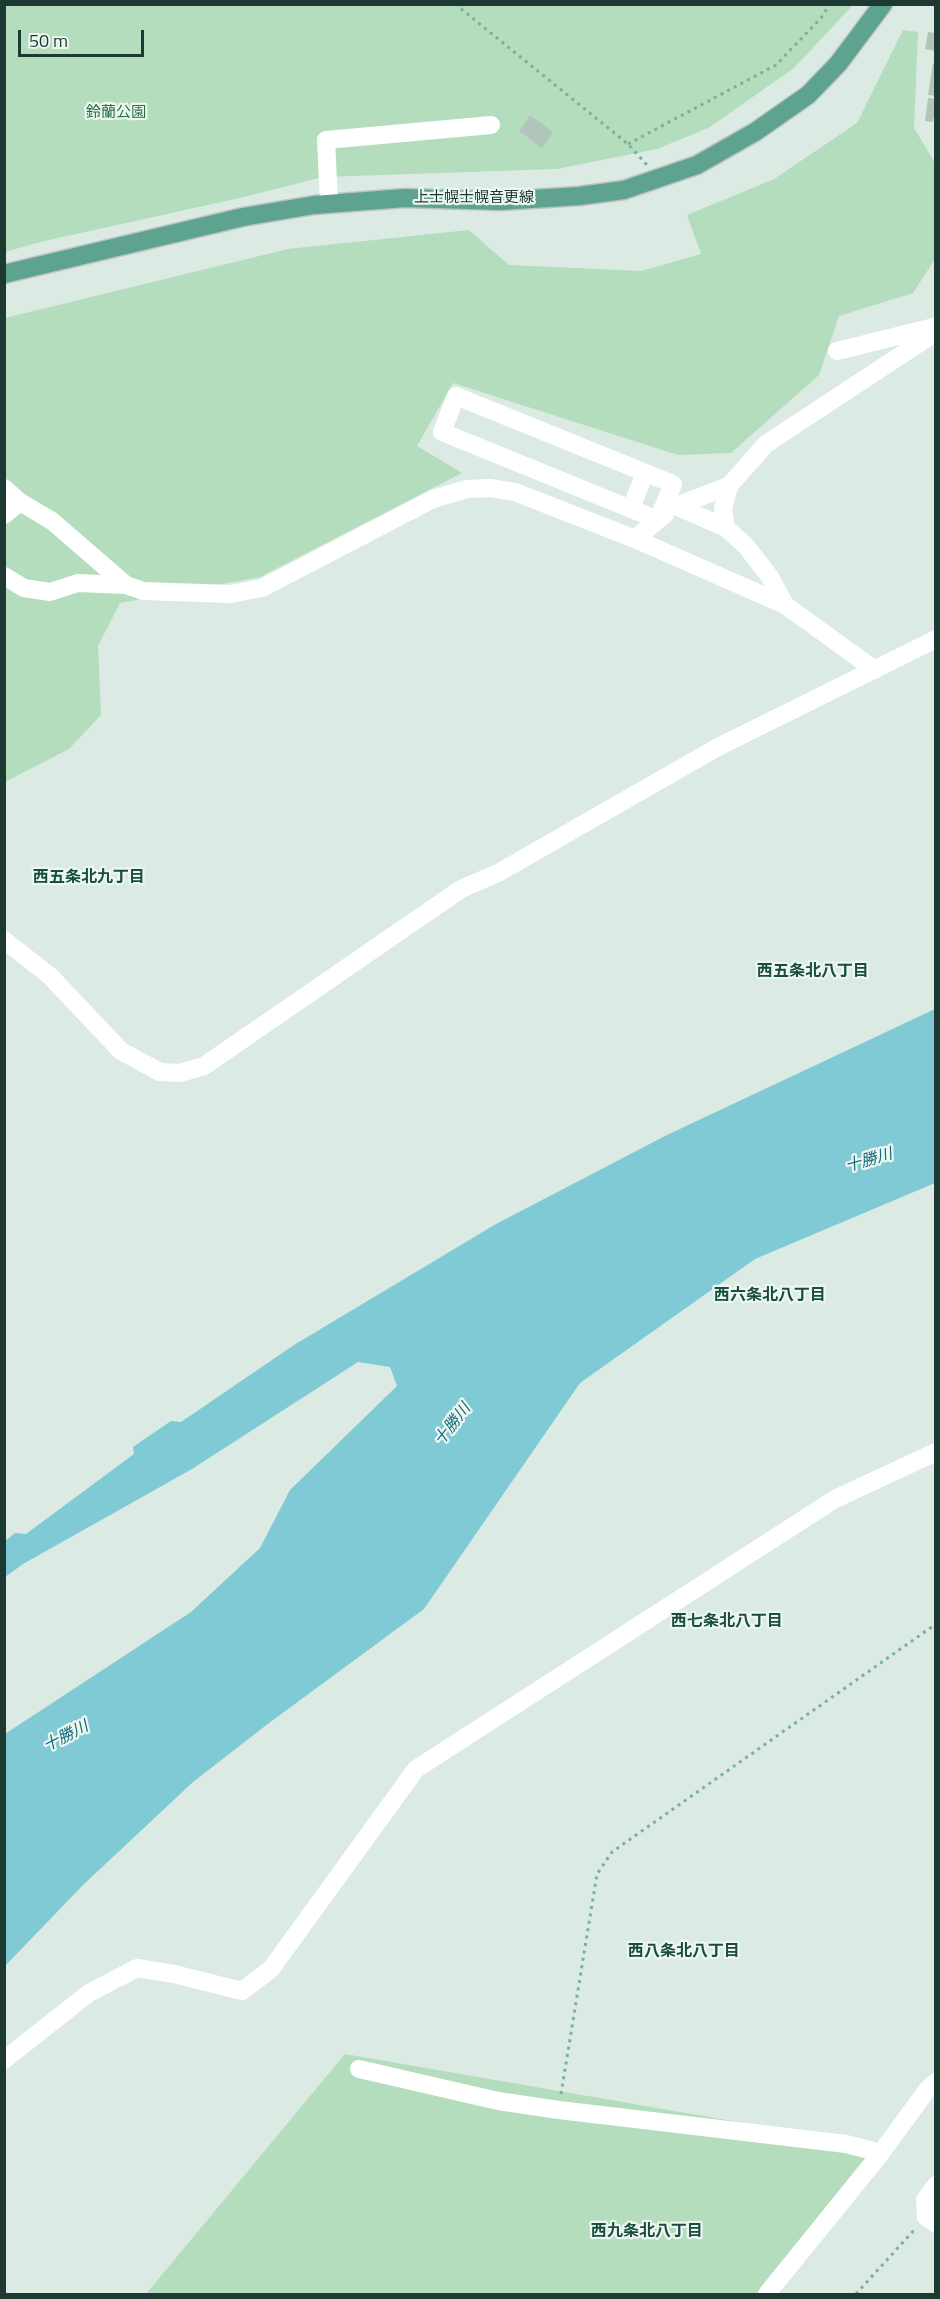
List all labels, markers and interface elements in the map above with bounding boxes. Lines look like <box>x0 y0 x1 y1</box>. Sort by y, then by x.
scale bar <box>21 18 147 56</box>
text: 50 m <box>29 27 68 54</box>
park label: 鈴蘭公園 <box>86 104 146 122</box>
street label: 上士幌士幌音更線 <box>414 189 534 207</box>
district label: 西五条北九丁目 <box>33 868 145 888</box>
district label: 西五条北八丁目 <box>757 962 869 982</box>
water label: 十勝川 <box>843 1145 895 1177</box>
district label: 西六条北八丁目 <box>714 1286 826 1306</box>
water label: 十勝川 <box>431 1400 475 1450</box>
district label: 西七条北八丁目 <box>671 1612 783 1632</box>
water label: 十勝川 <box>40 1718 92 1756</box>
district label: 西八条北八丁目 <box>628 1942 740 1962</box>
district label: 西九条北八丁目 <box>591 2222 703 2242</box>

